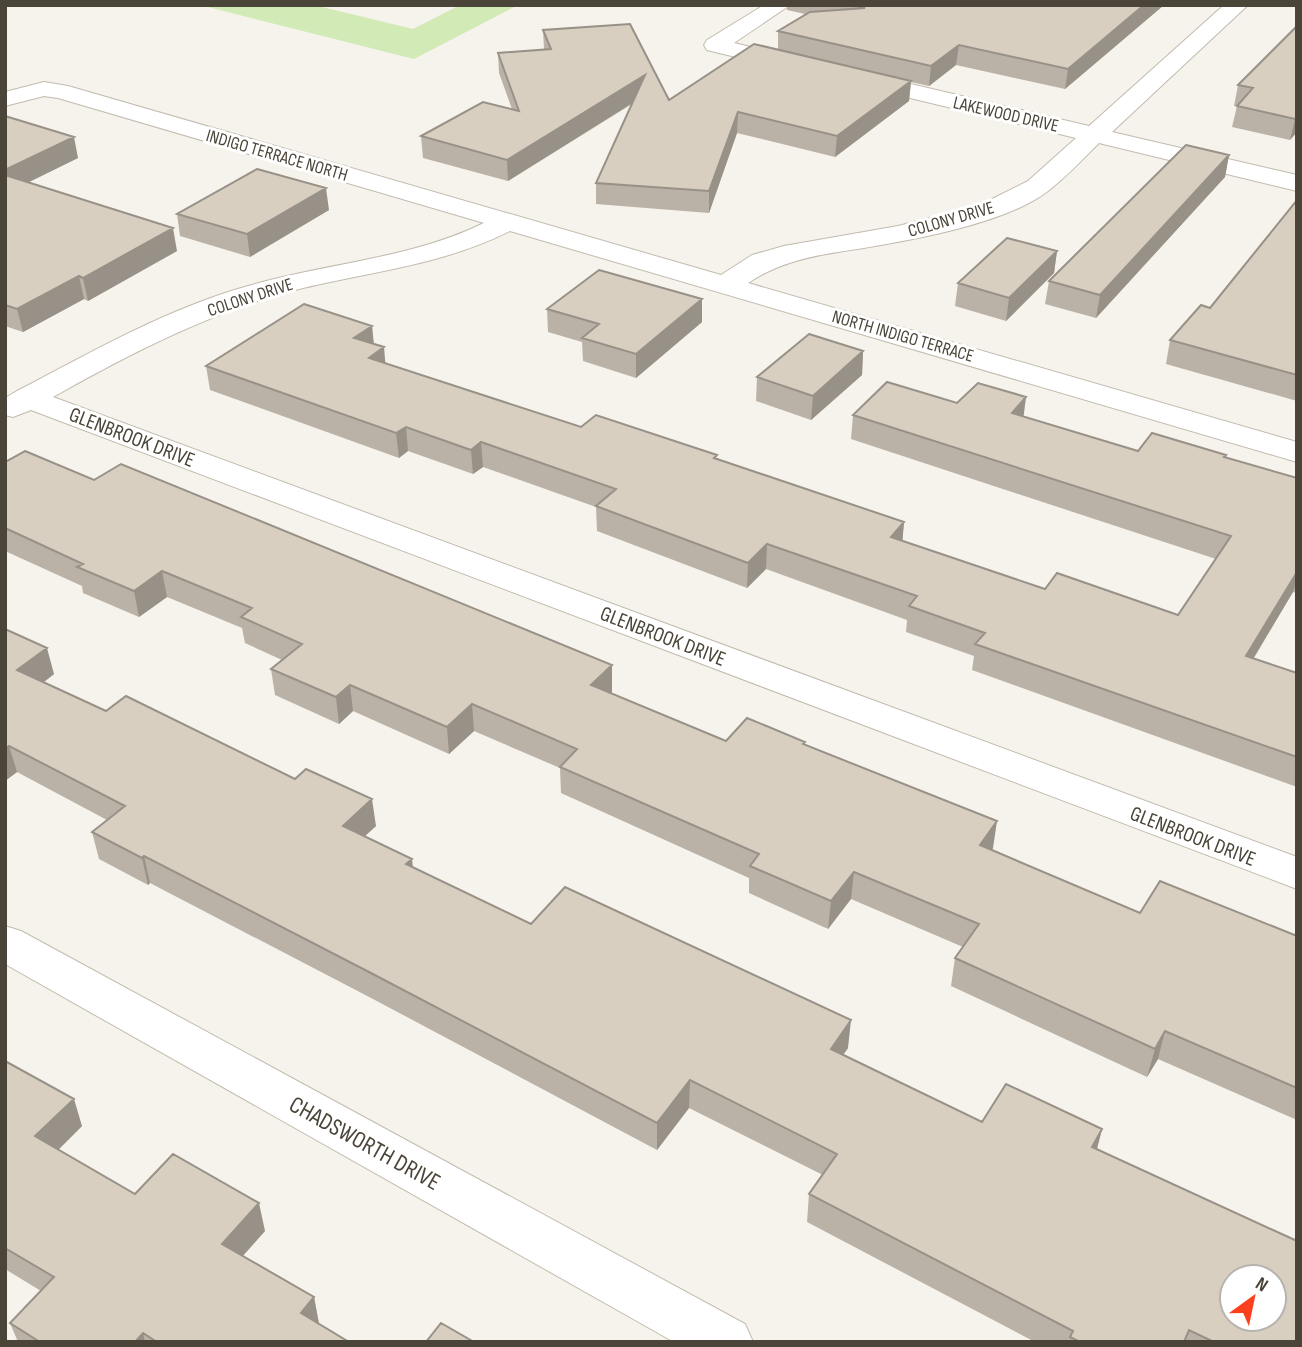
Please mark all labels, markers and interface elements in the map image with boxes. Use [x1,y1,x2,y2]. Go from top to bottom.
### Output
street label: LAKEWOOD DRIVE [951,92,1061,137]
street label: INDIGO TERRACE NORTH [204,125,350,186]
street label: COLONY DRIVE [906,197,997,242]
street label: COLONY DRIVE [205,274,296,321]
street label: NORTH INDIGO TERRACE [830,306,976,367]
street label: GLENBROOK DRIVE [65,402,198,473]
street label: GLENBROOK DRIVE [596,601,729,672]
street label: GLENBROOK DRIVE [1126,801,1259,872]
street label: CHADSWORTH DRIVE [284,1090,445,1197]
north arrow [1218,1263,1288,1333]
text: N [1251,1273,1272,1297]

